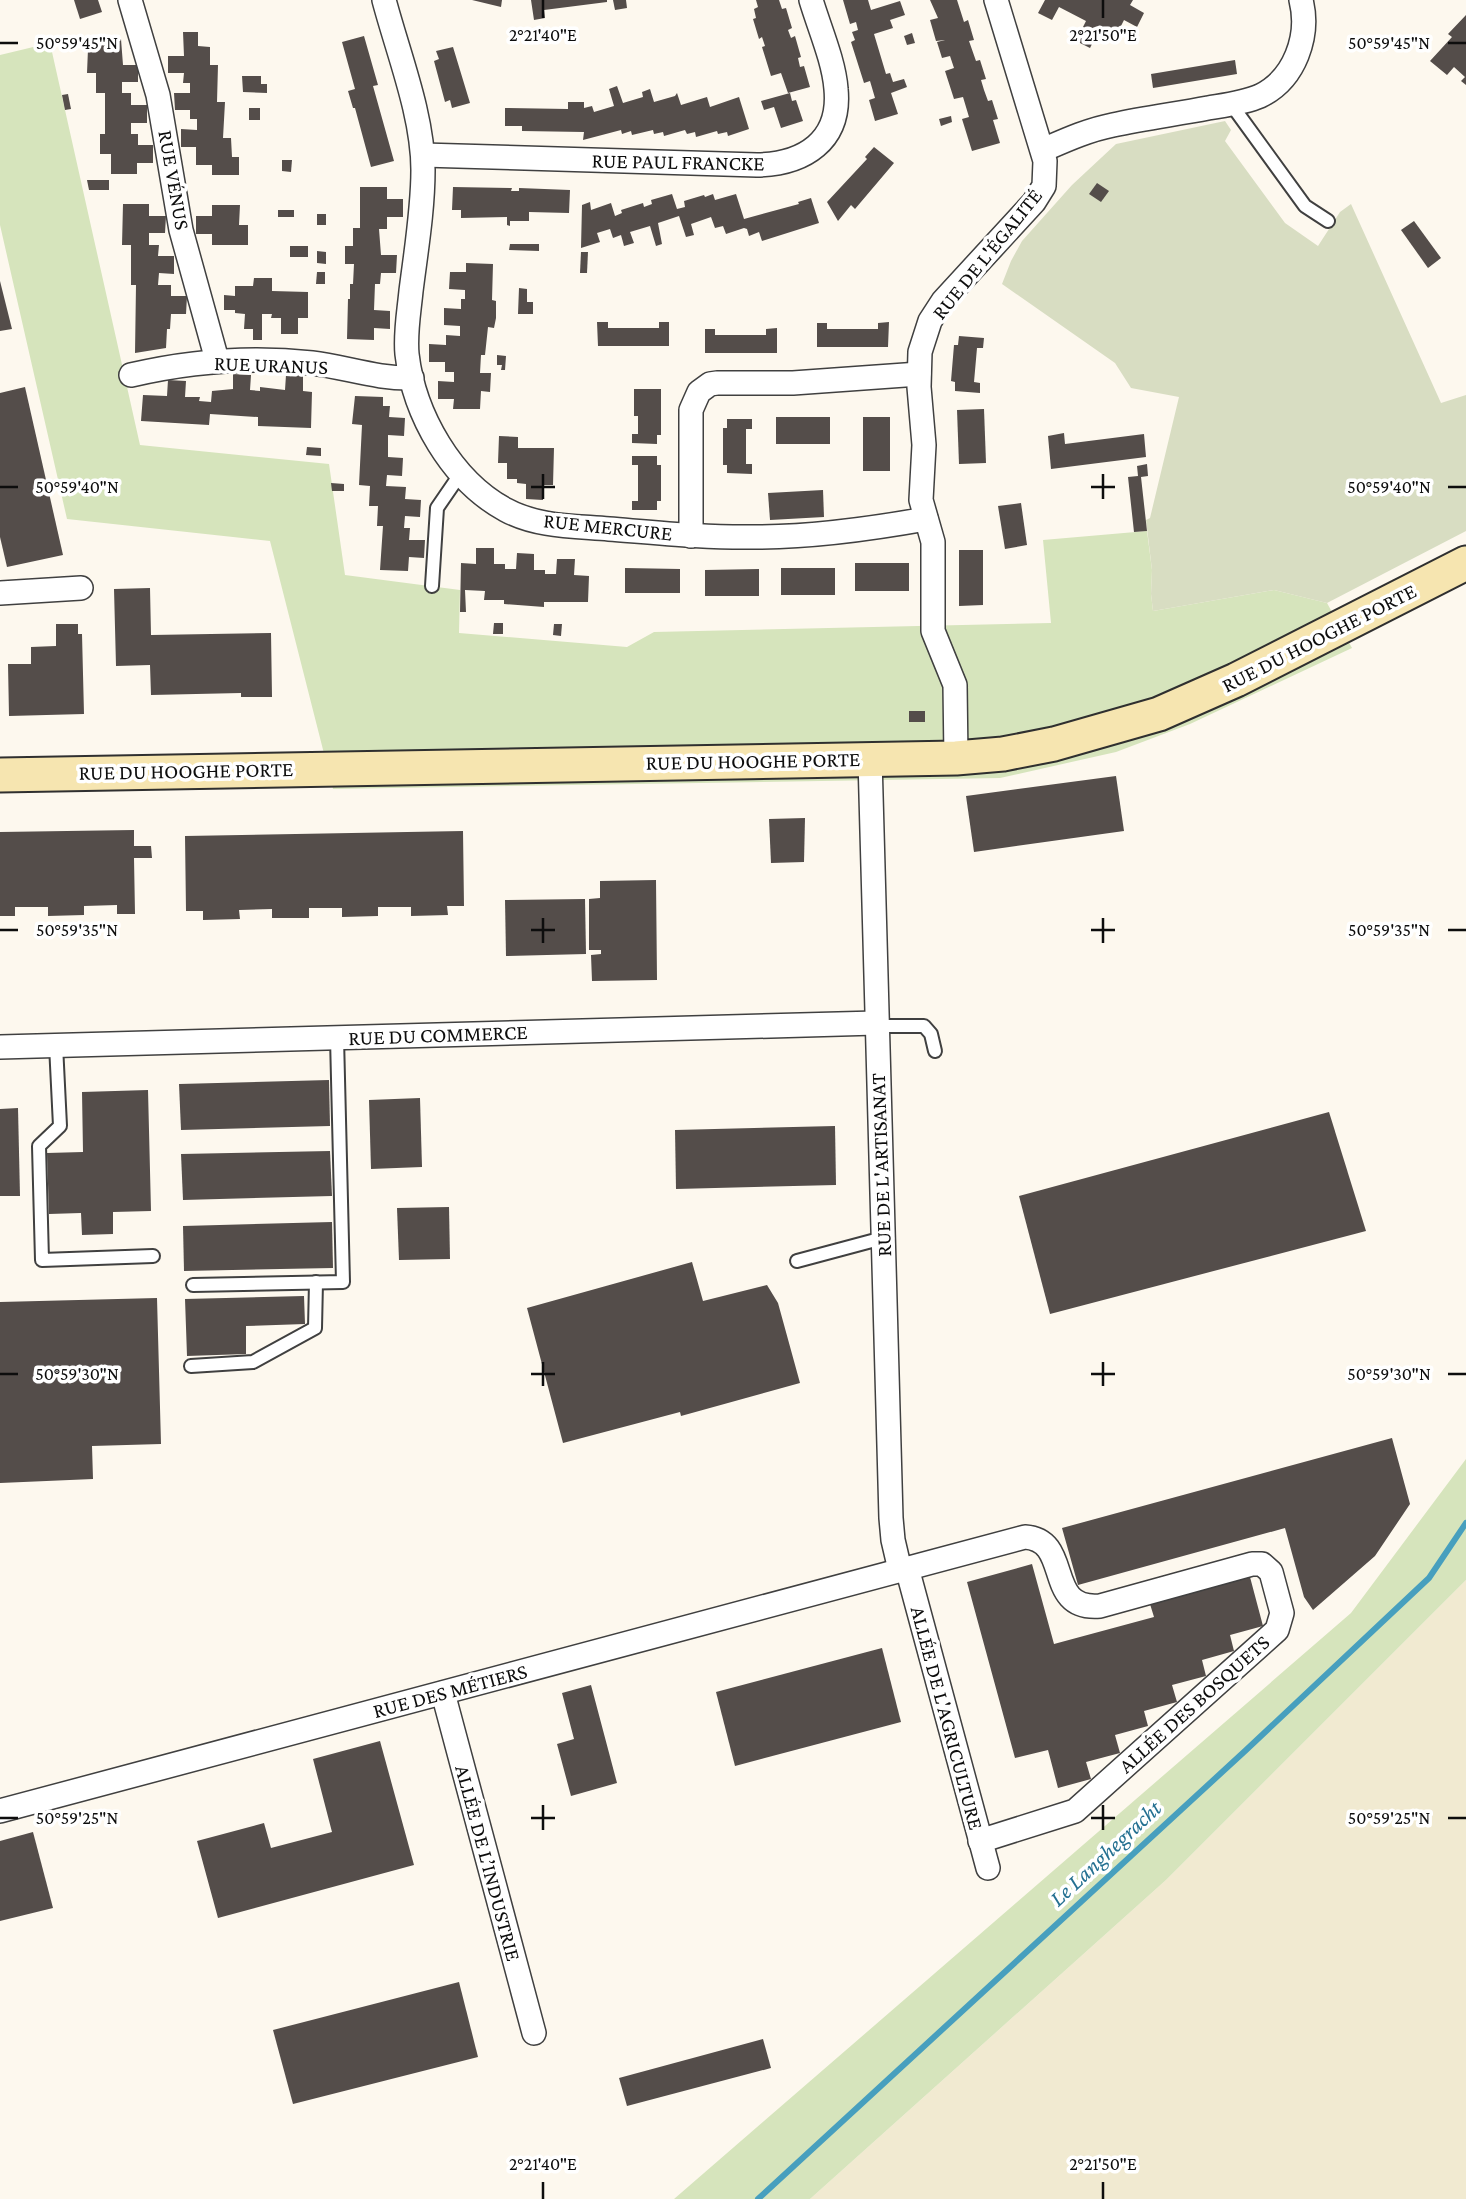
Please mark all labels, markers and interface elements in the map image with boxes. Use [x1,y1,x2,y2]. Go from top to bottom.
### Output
text: 2°21'40"E [509,25,577,45]
text: 2°21'50"E [1069,25,1137,45]
text: 50°59'45"N [36,33,118,53]
text: 50°59'45"N [1348,33,1430,53]
street label: RUE VÉNUS [153,128,195,232]
street label: RUE PAUL FRANCKE [591,148,765,176]
street label: RUE DE L'ÉGALITÉ [927,184,1047,324]
street label: RUE URANUS [214,351,329,379]
text: 50°59'40"N [35,477,119,497]
text: 50°59'40"N [1347,477,1431,497]
street label: RUE MERCURE [542,508,674,546]
street label: RUE DU HOOGHE PORTE [1218,579,1420,697]
street label: RUE DU HOOGHE PORTE [645,747,861,775]
street label: RUE DU HOOGHE PORTE [78,757,294,785]
text: 50°59'35"N [36,920,118,940]
text: 50°59'35"N [1348,920,1430,940]
street label: RUE DU COMMERCE [348,1020,528,1050]
street label: RUE DE L'ARTISANAT [866,1072,896,1257]
text: 50°59'30"N [35,1364,119,1384]
text: 50°59'30"N [1347,1364,1431,1384]
street label: ALLÉE DE L'AGRICULTURE [906,1604,988,1832]
street label: ALLÉE DES BOSQUETS [1114,1630,1274,1778]
street label: RUE DES MÉTIERS [370,1659,530,1723]
street label: ALLÉE DE L’INDUSTRIE [450,1762,526,1964]
water label: Le Langhegracht [1044,1794,1167,1911]
text: 50°59'25"N [36,1808,118,1828]
text: 50°59'25"N [1348,1808,1430,1828]
text: 2°21'40"E [509,2154,577,2174]
text: 2°21'50"E [1069,2154,1137,2174]

